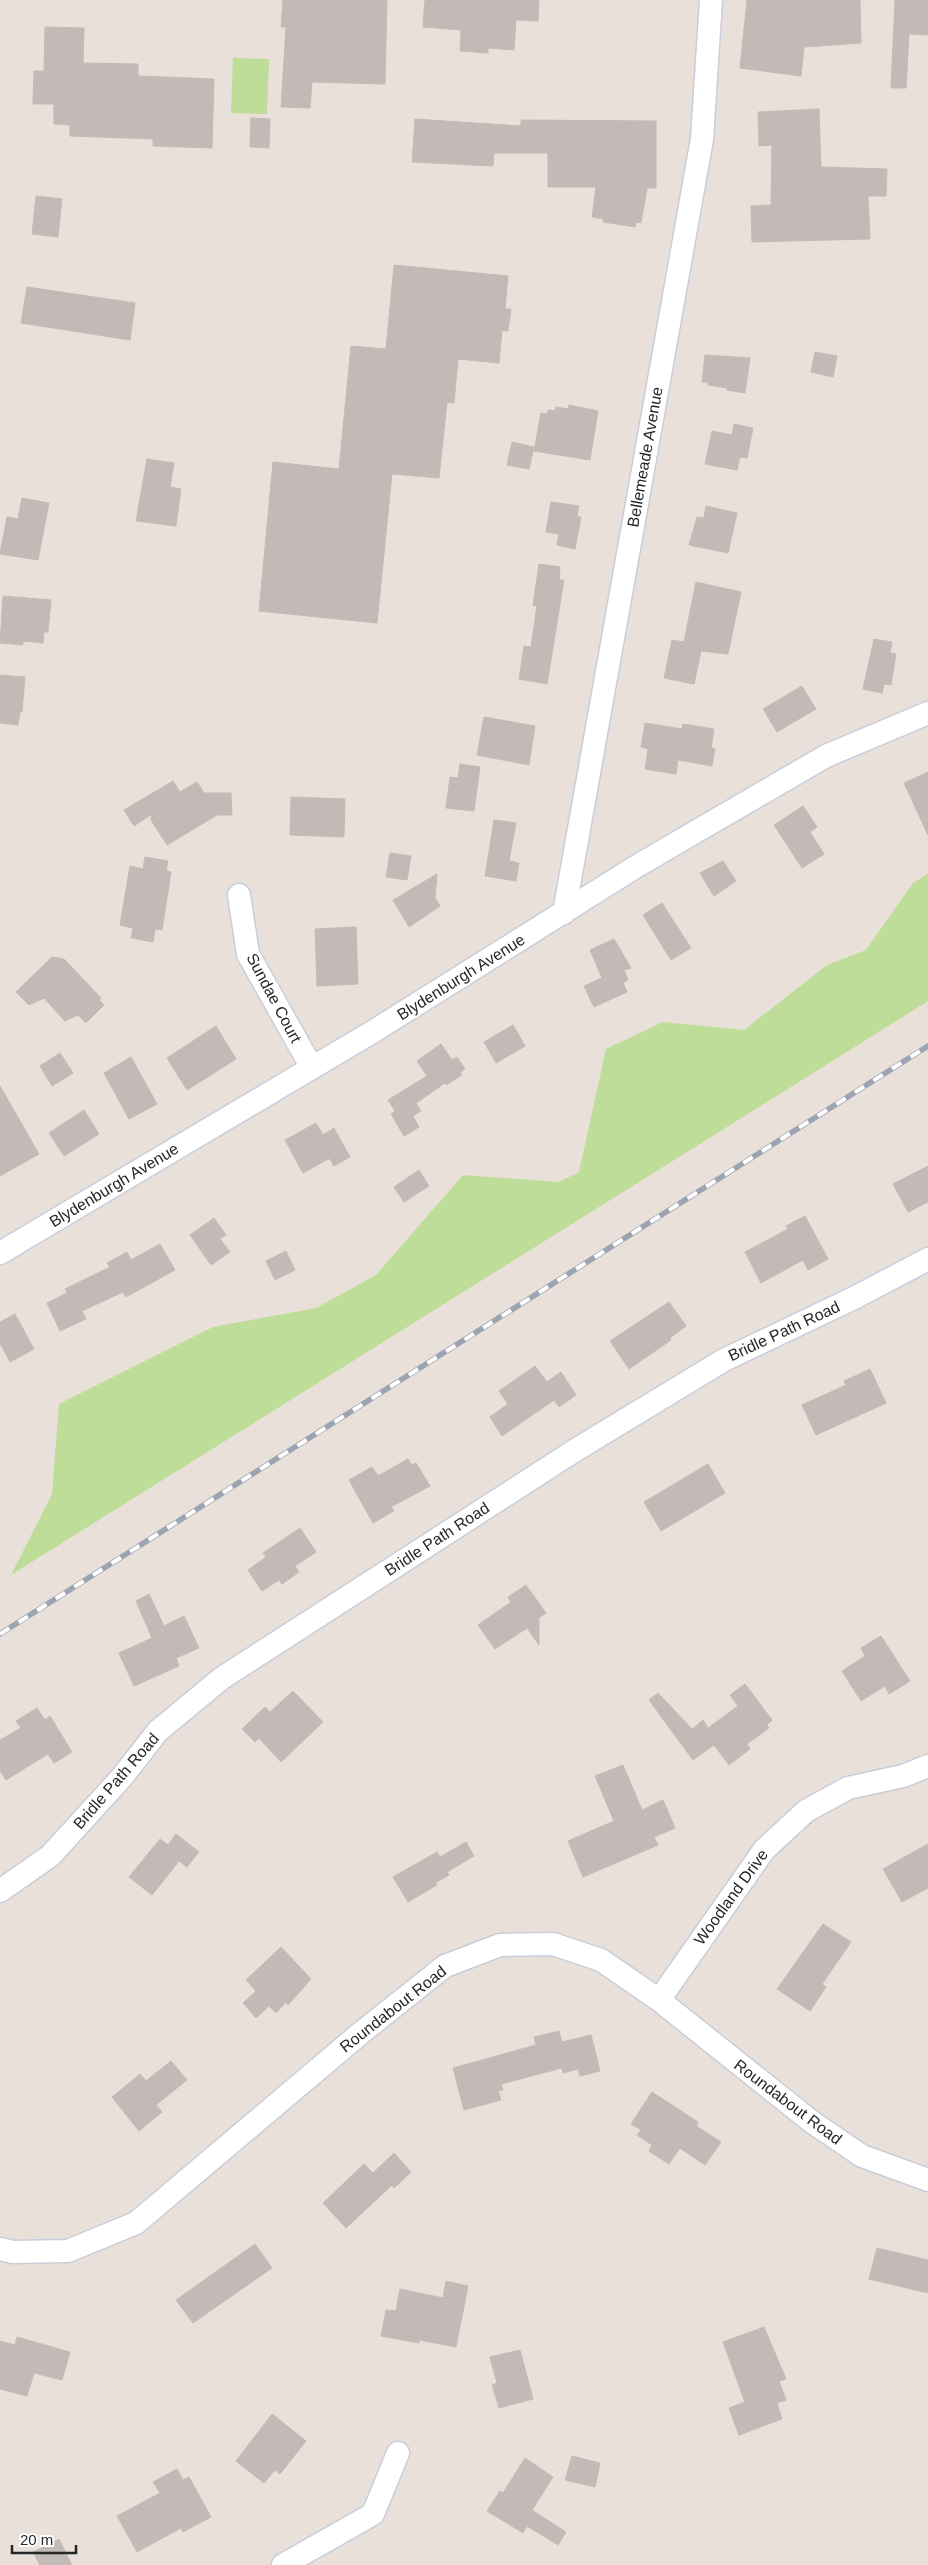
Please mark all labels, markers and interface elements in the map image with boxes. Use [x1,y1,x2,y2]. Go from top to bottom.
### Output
street label: Bellemeade Avenue [624,385,666,528]
street label: Blydenburgh Avenue [394,931,528,1023]
street label: Sundae Court [243,950,305,1046]
street label: Blydenburgh Avenue [46,1140,182,1230]
street label: Bridle Path Road [726,1298,842,1364]
street label: Bridle Path Road [382,1499,492,1579]
street label: Bridle Path Road [70,1730,162,1832]
street label: Woodland Drive [691,1846,771,1948]
street label: Roundabout Road [337,1962,449,2056]
street label: Roundabout Road [731,2056,845,2148]
scale bar [12,2522,76,2554]
text: 20 m [20,2531,53,2548]

